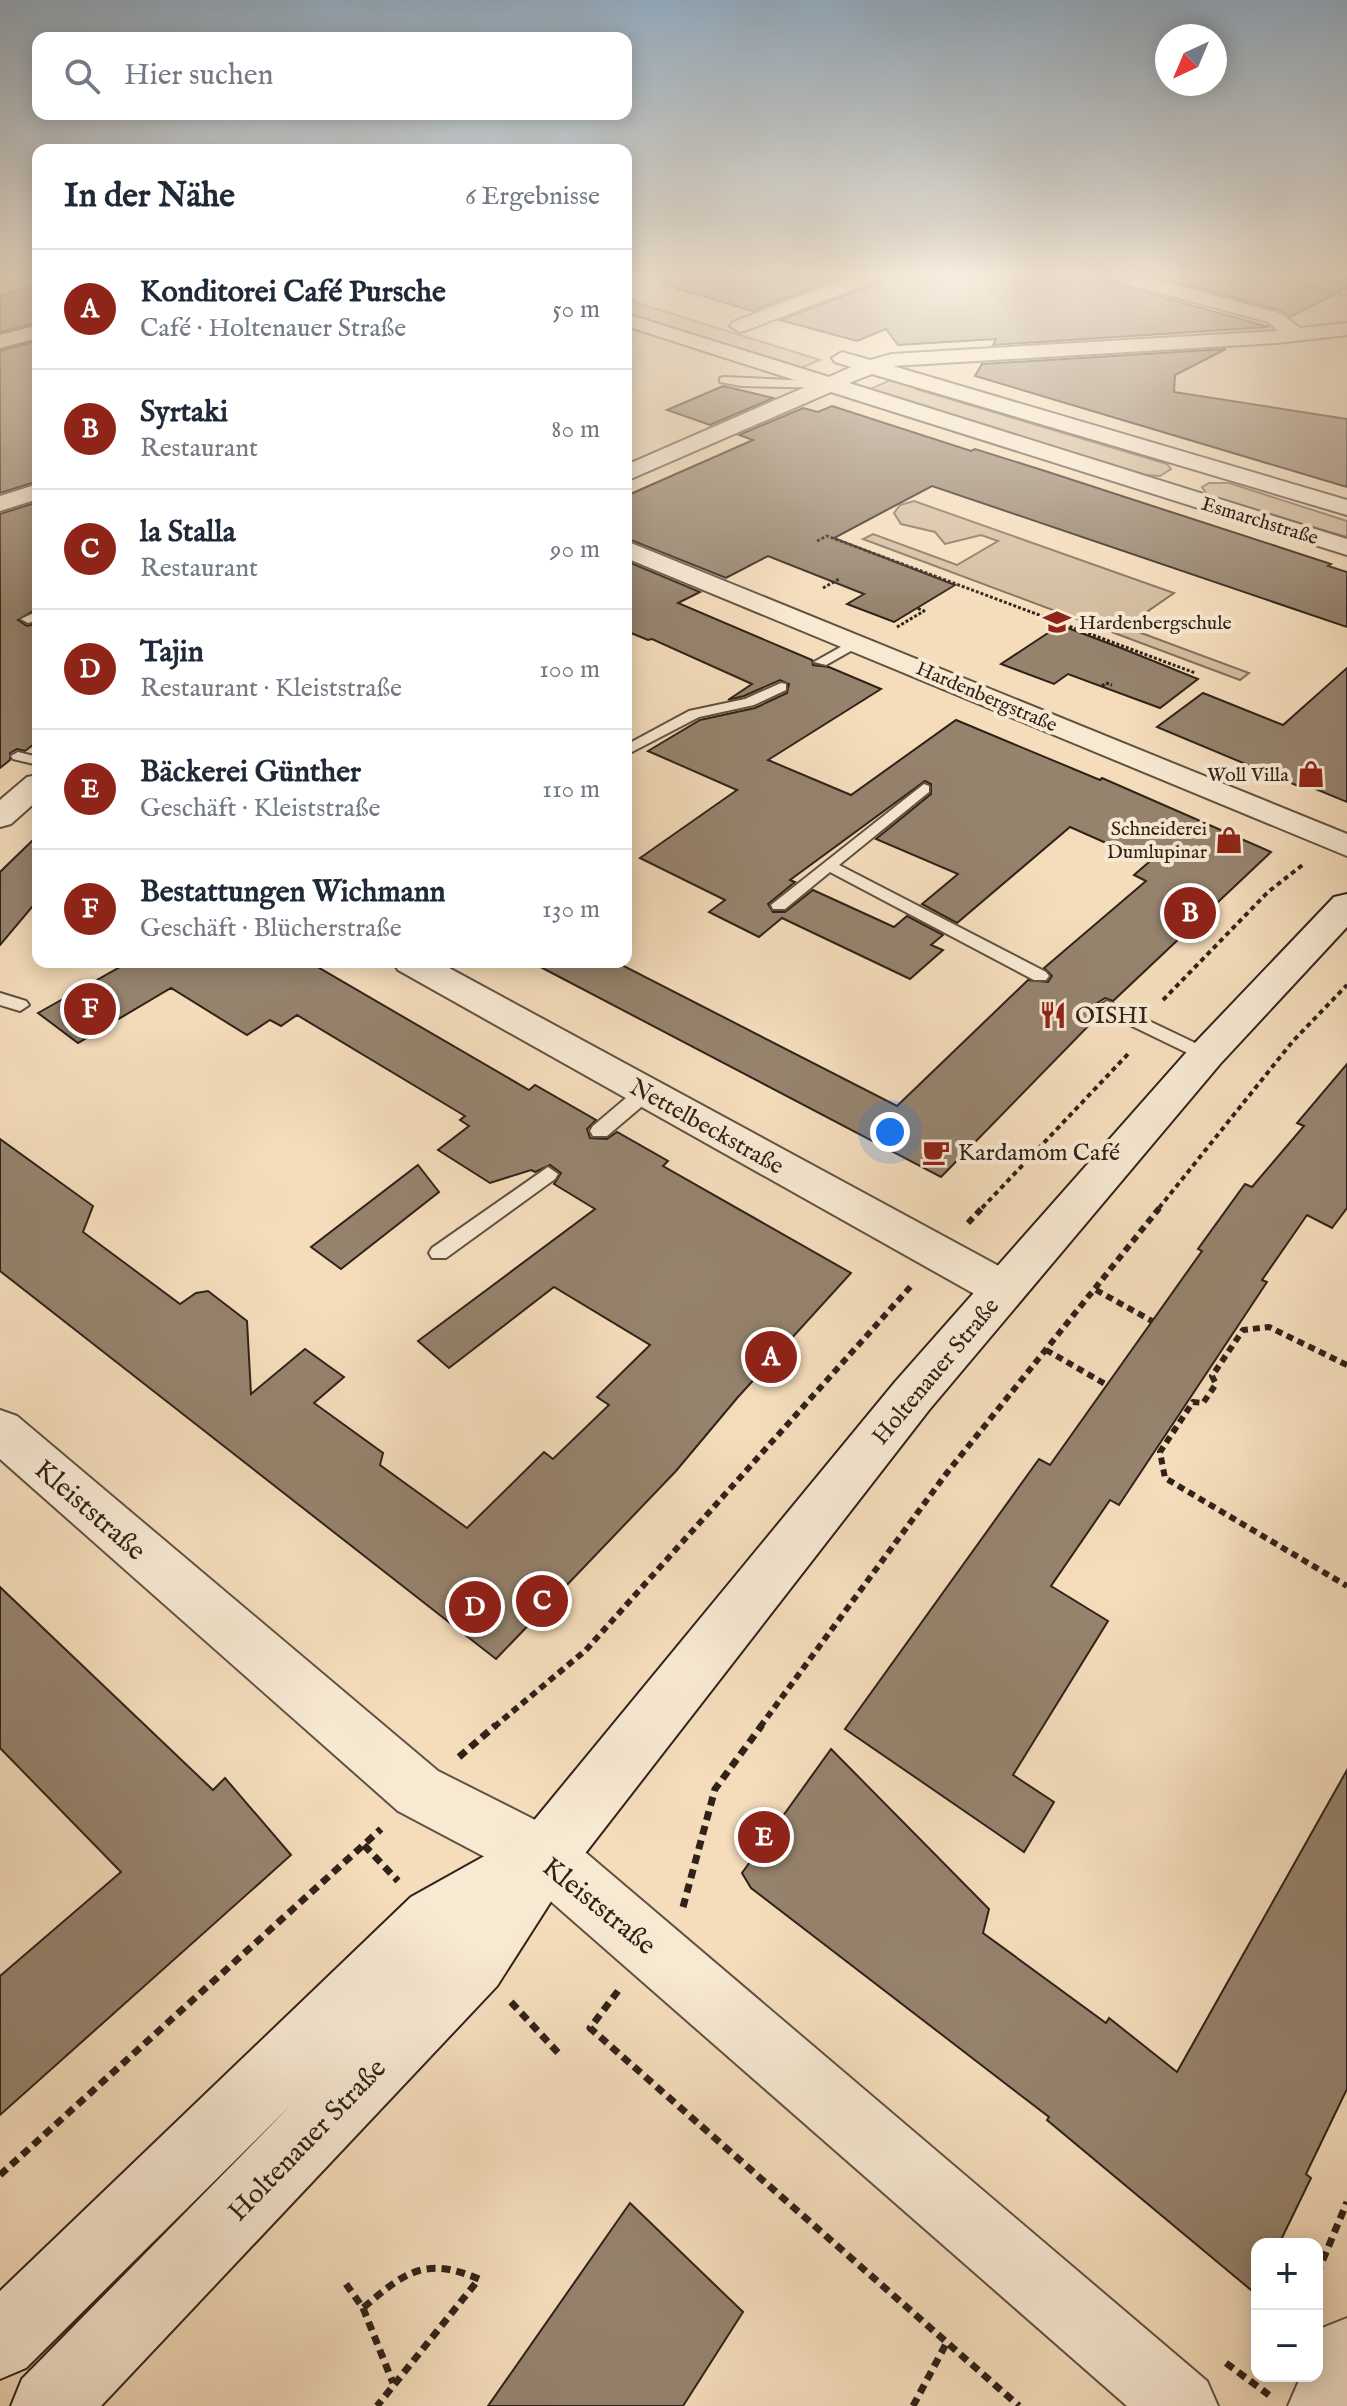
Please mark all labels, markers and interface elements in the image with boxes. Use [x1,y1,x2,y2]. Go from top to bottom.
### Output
north arrow [1155,24,1227,96]
search box [32,32,632,120]
icon: search [60,54,104,98]
text: Hier suchen [124,57,274,95]
text: In der Nähe [64,175,235,218]
text: 6 Ergebnisse [465,180,600,213]
text: Konditorei Café Pursche [140,274,446,312]
text: A [81,293,99,326]
text: 50 m [552,293,600,326]
text: Café · Holtenauer Straße [140,312,406,345]
text: Syrtaki [140,394,228,432]
text: B [81,413,99,446]
text: 80 m [551,413,600,446]
text: Restaurant [140,432,258,465]
street label: Esmarchstraße [1198,492,1321,551]
text: la Stalla [140,514,236,552]
text: C [81,533,99,566]
text: 90 m [550,533,600,566]
text: Restaurant [140,552,258,585]
school or university icon: Hardenbergschule [1042,607,1072,637]
place label: Hardenbergschule [1079,611,1232,636]
text: Tajin [140,634,204,672]
text: D [80,653,100,686]
text: 100 m [539,653,600,686]
street label: Hardenbergstraße [912,656,1061,738]
text: Restaurant · Kleiststraße [140,672,402,705]
text: Bäckerei Günther [140,754,361,792]
shop icon: Woll Villa [1296,759,1326,789]
place label: Woll Villa [1207,763,1289,788]
text: E [81,773,99,806]
text: 110 m [542,773,600,806]
text: Geschäft · Kleiststraße [140,792,380,825]
place label: Schneiderei Dumlupinar [1107,817,1208,865]
shop icon: Schneiderei Dumlupinar [1214,825,1244,855]
text: Bestattungen Wichmann [140,874,446,912]
pin: B [1164,883,1216,943]
text: F [82,893,98,926]
text: 130 m [542,893,600,926]
text: Geschäft · Blücherstraße [140,912,402,945]
pin: F [64,979,116,1039]
restaurant icon: OISHI [1038,1000,1068,1030]
place label: OISHI [1075,1001,1148,1032]
street label: Nettelbeckstraße [624,1072,789,1182]
your location [870,1112,910,1152]
cafe icon: Kardamom Café [921,1137,951,1167]
place label: Kardamom Café [958,1138,1120,1169]
street label: Holtenauer Straße [866,1292,1007,1452]
pin: A [745,1327,797,1387]
street label: Kleiststraße [26,1453,153,1569]
pin: C [516,1571,568,1631]
pin: D [449,1577,501,1637]
pin: E [738,1807,790,1867]
street label: Kleiststraße [534,1850,663,1964]
street label: Holtenauer Straße [221,2052,395,2230]
map controls [1251,2238,1323,2382]
button: + [1251,2238,1323,2310]
button: − [1251,2310,1323,2382]

